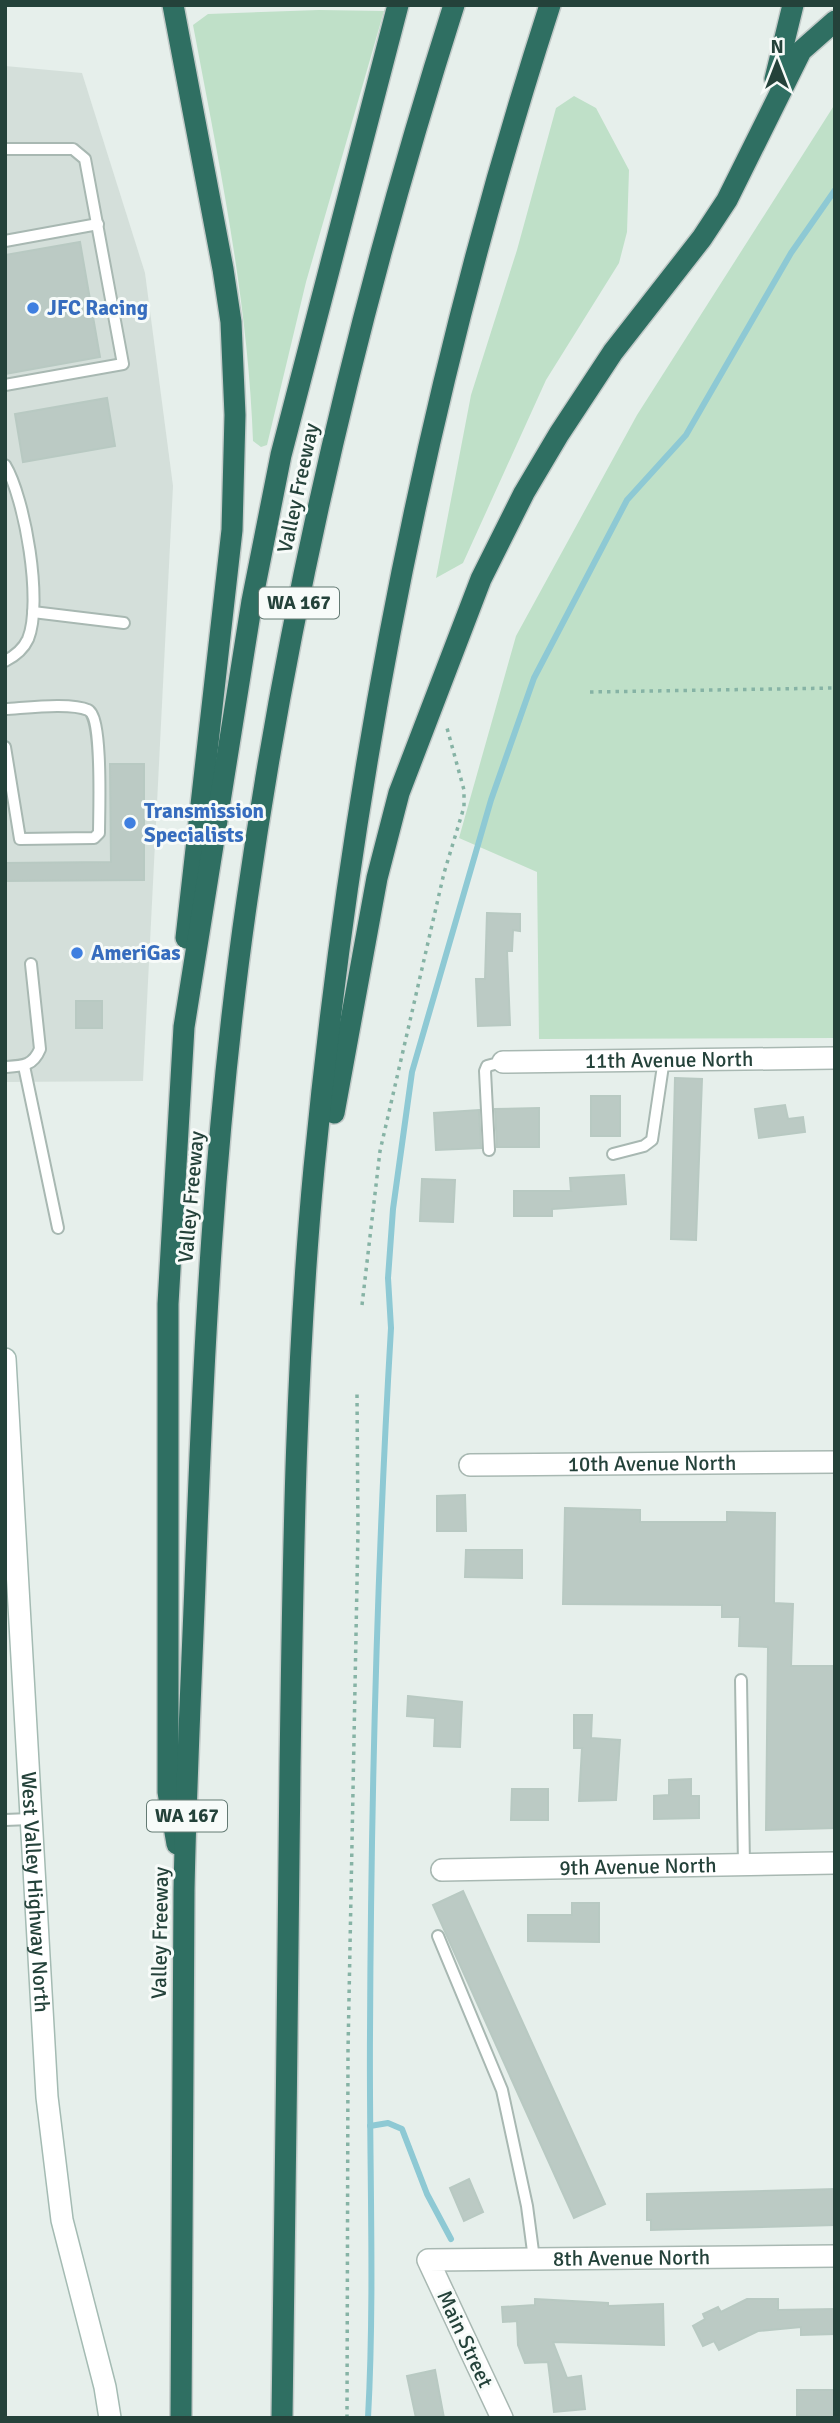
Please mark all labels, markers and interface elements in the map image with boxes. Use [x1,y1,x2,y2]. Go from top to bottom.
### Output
north arrow [742,28,812,98]
text: N [770,35,784,59]
place label: JFC Racing [47,295,148,321]
marker: JFC Racing [25,300,41,316]
street label: Valley Freeway [272,420,324,555]
road number: WA 167 [259,588,339,618]
place label: Transmission Specialists [144,798,264,848]
marker: Transmission Specialists [122,815,138,831]
place label: AmeriGas [91,940,181,966]
marker: AmeriGas [69,945,85,961]
street label: 11th Avenue North [585,1046,753,1074]
street label: Valley Freeway [172,1130,210,1264]
street label: 10th Avenue North [568,1450,736,1477]
street label: West Valley Highway North [16,1771,55,2013]
road number: WA 167 [147,1800,227,1832]
street label: 9th Avenue North [559,1852,717,1881]
street label: Valley Freeway [146,1867,174,1999]
street label: 8th Avenue North [553,2244,710,2272]
street label: Main Street [431,2286,499,2392]

